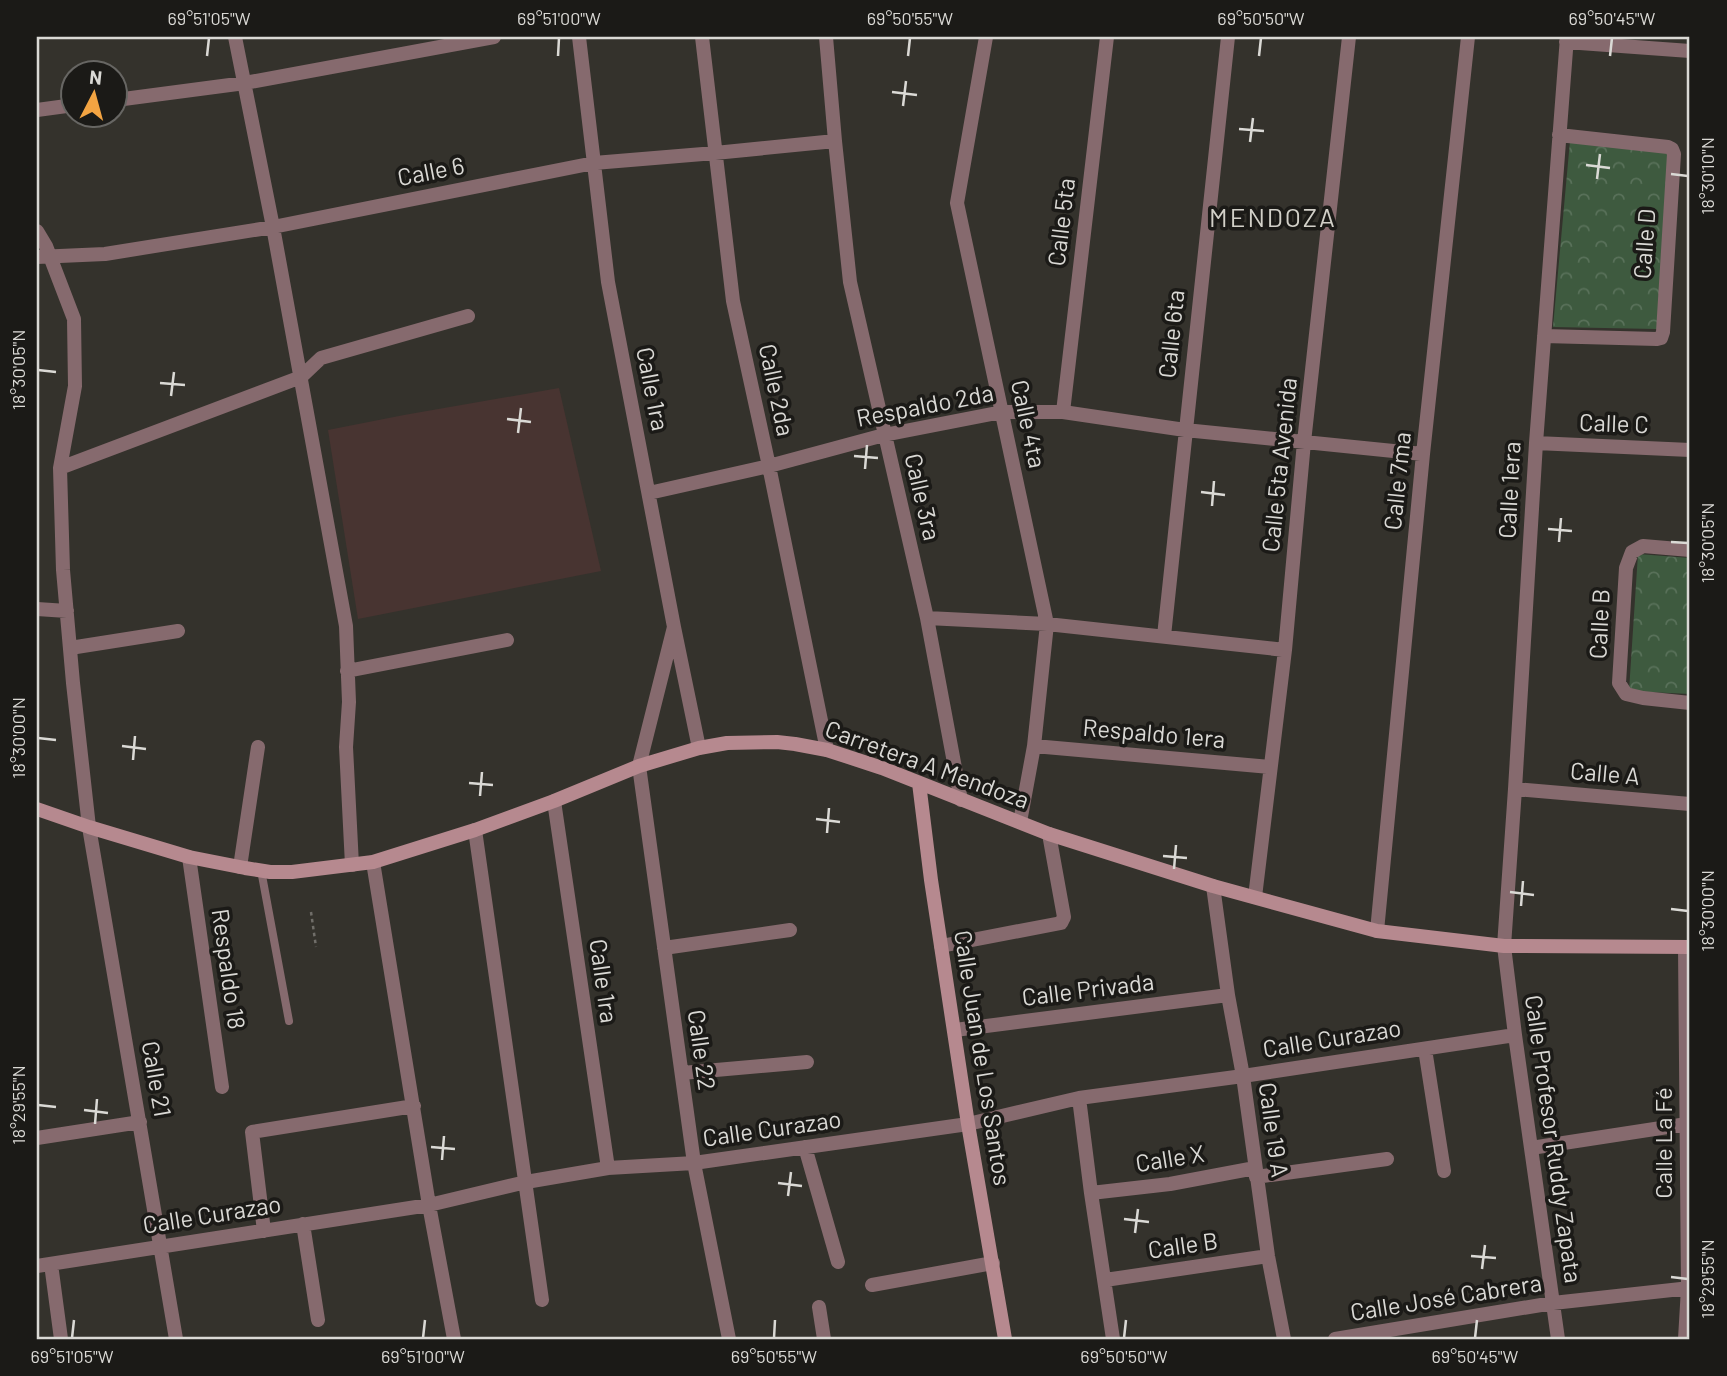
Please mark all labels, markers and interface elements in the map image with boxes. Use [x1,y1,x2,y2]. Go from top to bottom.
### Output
text: 69°51'05"W [168,7,251,29]
text: 69°51'00"W [517,7,601,29]
text: 69°50'55"W [867,7,953,29]
text: 69°50'50"W [1217,7,1305,29]
text: 69°50'45"W [1569,7,1656,29]
north arrow [60,60,130,130]
text: N [88,64,103,89]
text: 18°30'10"N [1696,137,1718,215]
street label: Calle 6 [395,150,467,191]
street label: Calle 5ta [1041,176,1080,268]
district label: MENDOZA [1209,201,1337,232]
street label: Calle D [1627,208,1660,280]
street label: Calle 6ta [1151,288,1190,379]
text: 18°30'05"N [7,330,29,410]
street label: Calle 2da [754,341,801,438]
street label: Calle 1ra [631,344,676,433]
street label: Calle 5ta Avenida [1255,376,1302,554]
street label: Respaldo 2da [854,377,996,432]
street label: Calle 4ta [1006,377,1053,470]
street label: Calle C [1579,407,1649,438]
street label: Calle 7ma [1377,430,1416,531]
street label: Calle 1era [1491,441,1526,539]
street label: Calle 3ra [899,450,948,543]
text: 18°30'05"N [1696,503,1718,583]
street label: Calle B [1582,588,1615,660]
text: 18°30'00"N [7,697,29,779]
street label: Respaldo 1era [1082,712,1227,753]
street label: Carretera A Mendoza [822,713,1033,814]
street label: Calle A [1569,755,1641,790]
text: 18°30'00"N [1696,870,1718,952]
street label: Respaldo 18 [207,907,252,1031]
street label: Calle Juan de Los Santos [949,928,1018,1187]
street label: Calle 1ra [584,937,625,1025]
street label: Calle Privada [1020,966,1156,1011]
street label: Calle Profesor Ruddy Zapata [1520,993,1589,1285]
street label: Calle 22 [682,1008,722,1092]
street label: Calle Curazao [1260,1012,1403,1063]
street label: Calle 21 [137,1039,178,1119]
text: 18°29'55"N [7,1065,29,1145]
street label: Calle 19 A [1253,1080,1295,1179]
street label: Calle La Fé [1648,1087,1677,1199]
street label: Calle Curazao [701,1103,843,1152]
street label: Calle X [1133,1138,1206,1177]
street label: Calle Curazao [140,1188,283,1239]
street label: Calle B [1146,1225,1220,1264]
text: 18°29'55"N [1696,1239,1718,1319]
street label: Calle José Cabrera [1348,1267,1544,1326]
text: 69°51'05"W [31,1345,114,1367]
text: 69°51'00"W [381,1345,465,1367]
text: 69°50'55"W [731,1345,817,1367]
text: 69°50'50"W [1080,1345,1168,1367]
text: 69°50'45"W [1432,1345,1519,1367]

